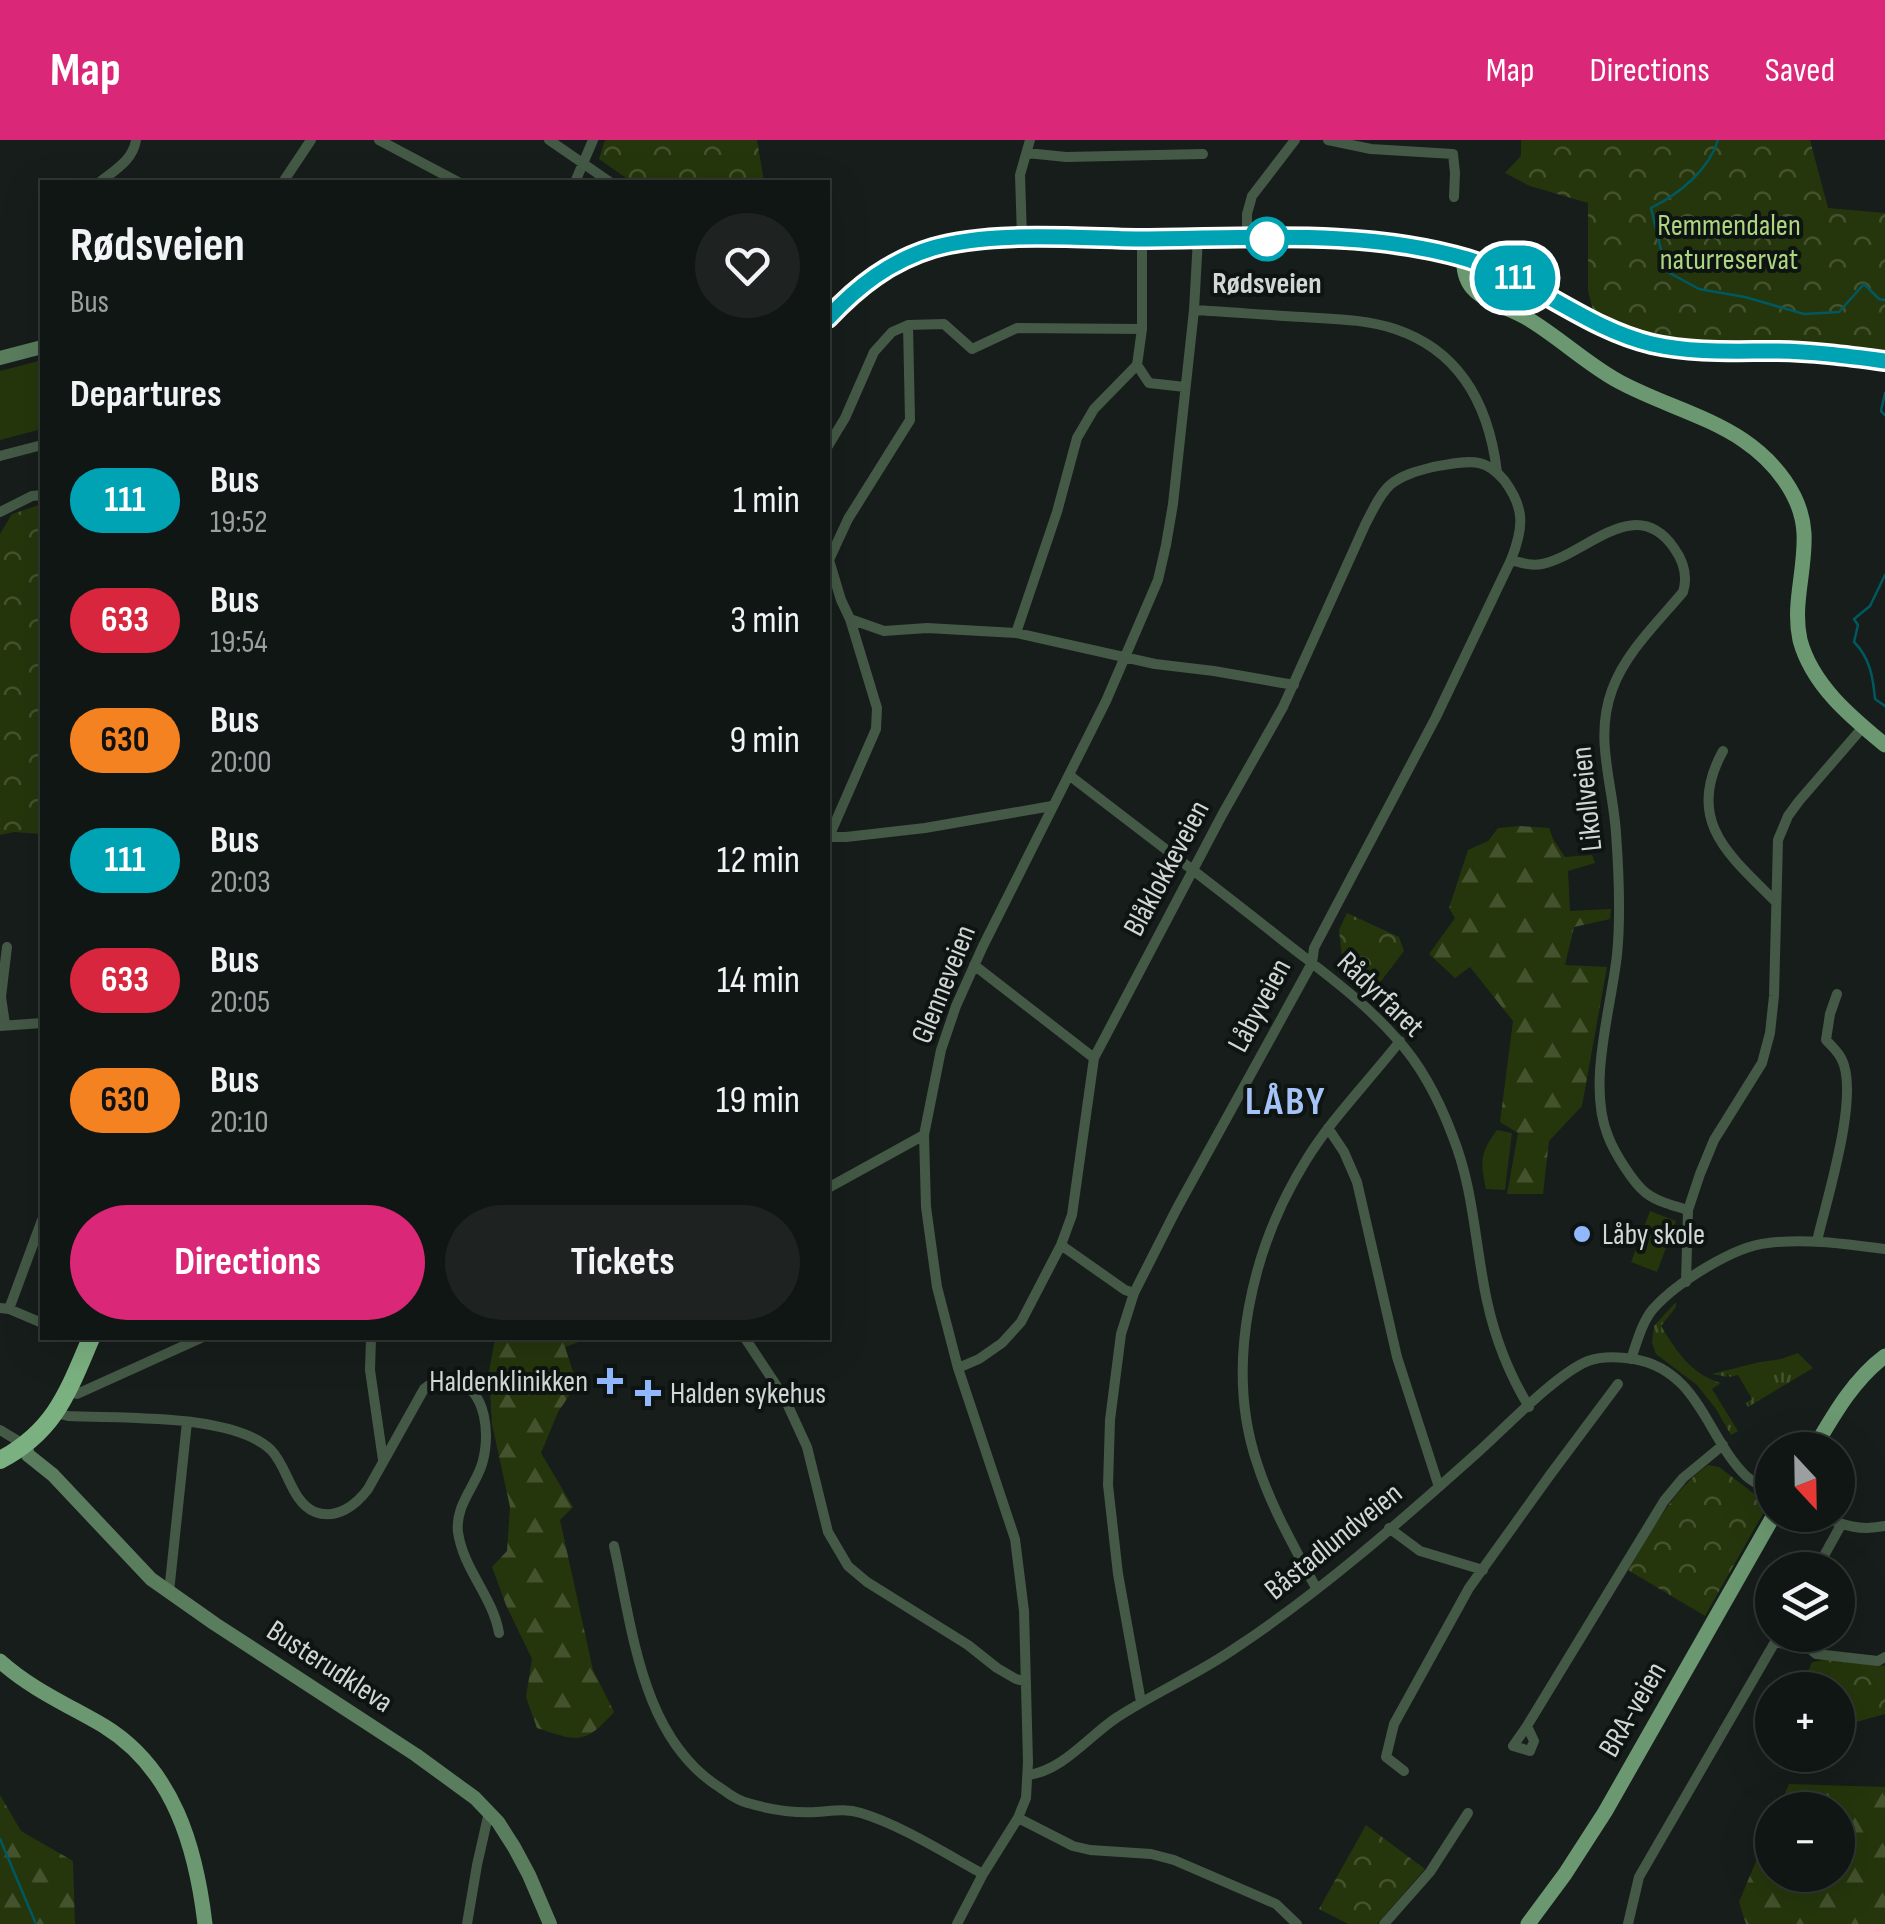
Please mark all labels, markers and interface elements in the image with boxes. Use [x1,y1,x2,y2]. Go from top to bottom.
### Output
text: Map [50,42,121,99]
text: Map [1486,49,1535,92]
text: Directions [1590,49,1710,92]
text: Saved [1765,49,1835,92]
park label: Remmendalen naturreservat [1657,208,1801,278]
button: heart [695,213,800,318]
text: Rødsveien [70,217,245,274]
marker: Rødsveien [1246,218,1288,260]
line badge: 111 [1458,246,1572,310]
text: 111 [1494,257,1536,300]
place label: Rødsveien [1212,266,1322,302]
text: Bus [70,283,109,322]
text: Departures [70,372,222,417]
text: Bus [210,458,259,503]
text: 1 min [733,478,800,523]
text: 111 [104,479,146,522]
text: 19:52 [210,503,267,542]
text: Bus [210,578,259,623]
text: 3 min [730,598,800,643]
text: 633 [101,599,149,642]
text: 19:54 [210,623,268,662]
text: Bus [210,698,259,743]
text: 9 min [729,718,800,763]
text: 630 [101,719,149,762]
text: 20:00 [210,743,272,782]
street label: Likollveien [1564,745,1610,853]
street label: Blåklokkeveien [1116,795,1218,942]
text: Bus [210,818,259,863]
text: 12 min [717,838,800,883]
text: 111 [104,839,146,882]
text: 20:03 [210,863,271,902]
street label: Glenneveien [904,920,984,1049]
text: Bus [210,938,259,983]
street label: Rådyrfaret [1329,945,1431,1045]
street label: Låbyveien [1220,953,1299,1058]
text: 14 min [717,958,800,1003]
text: 633 [101,959,149,1002]
text: 20:05 [210,983,270,1022]
text: Bus [210,1058,259,1103]
text: 19 min [716,1078,800,1123]
district label: LÅBY [1245,1078,1327,1126]
text: 630 [101,1079,149,1122]
text: 20:10 [210,1103,269,1142]
button: Directions [70,1205,425,1320]
button: Tickets [445,1205,800,1320]
place label: Låby skole [1602,1217,1705,1253]
marker: Låby skole [1571,1223,1593,1245]
place label: Haldenklinikken [429,1364,588,1400]
marker: Haldenklinikken [597,1368,623,1394]
place label: Halden sykehus [670,1376,826,1412]
marker: Halden sykehus [635,1380,661,1406]
north arrow [1755,1432,1855,1532]
map controls [1755,1432,1855,1892]
street label: Båstadlundveien [1258,1475,1410,1608]
button: layers [1755,1552,1855,1652]
street label: Busterudkleva [260,1613,399,1721]
street label: BRA-veien [1591,1656,1674,1763]
button: + [1755,1672,1855,1772]
button: − [1755,1792,1855,1892]

